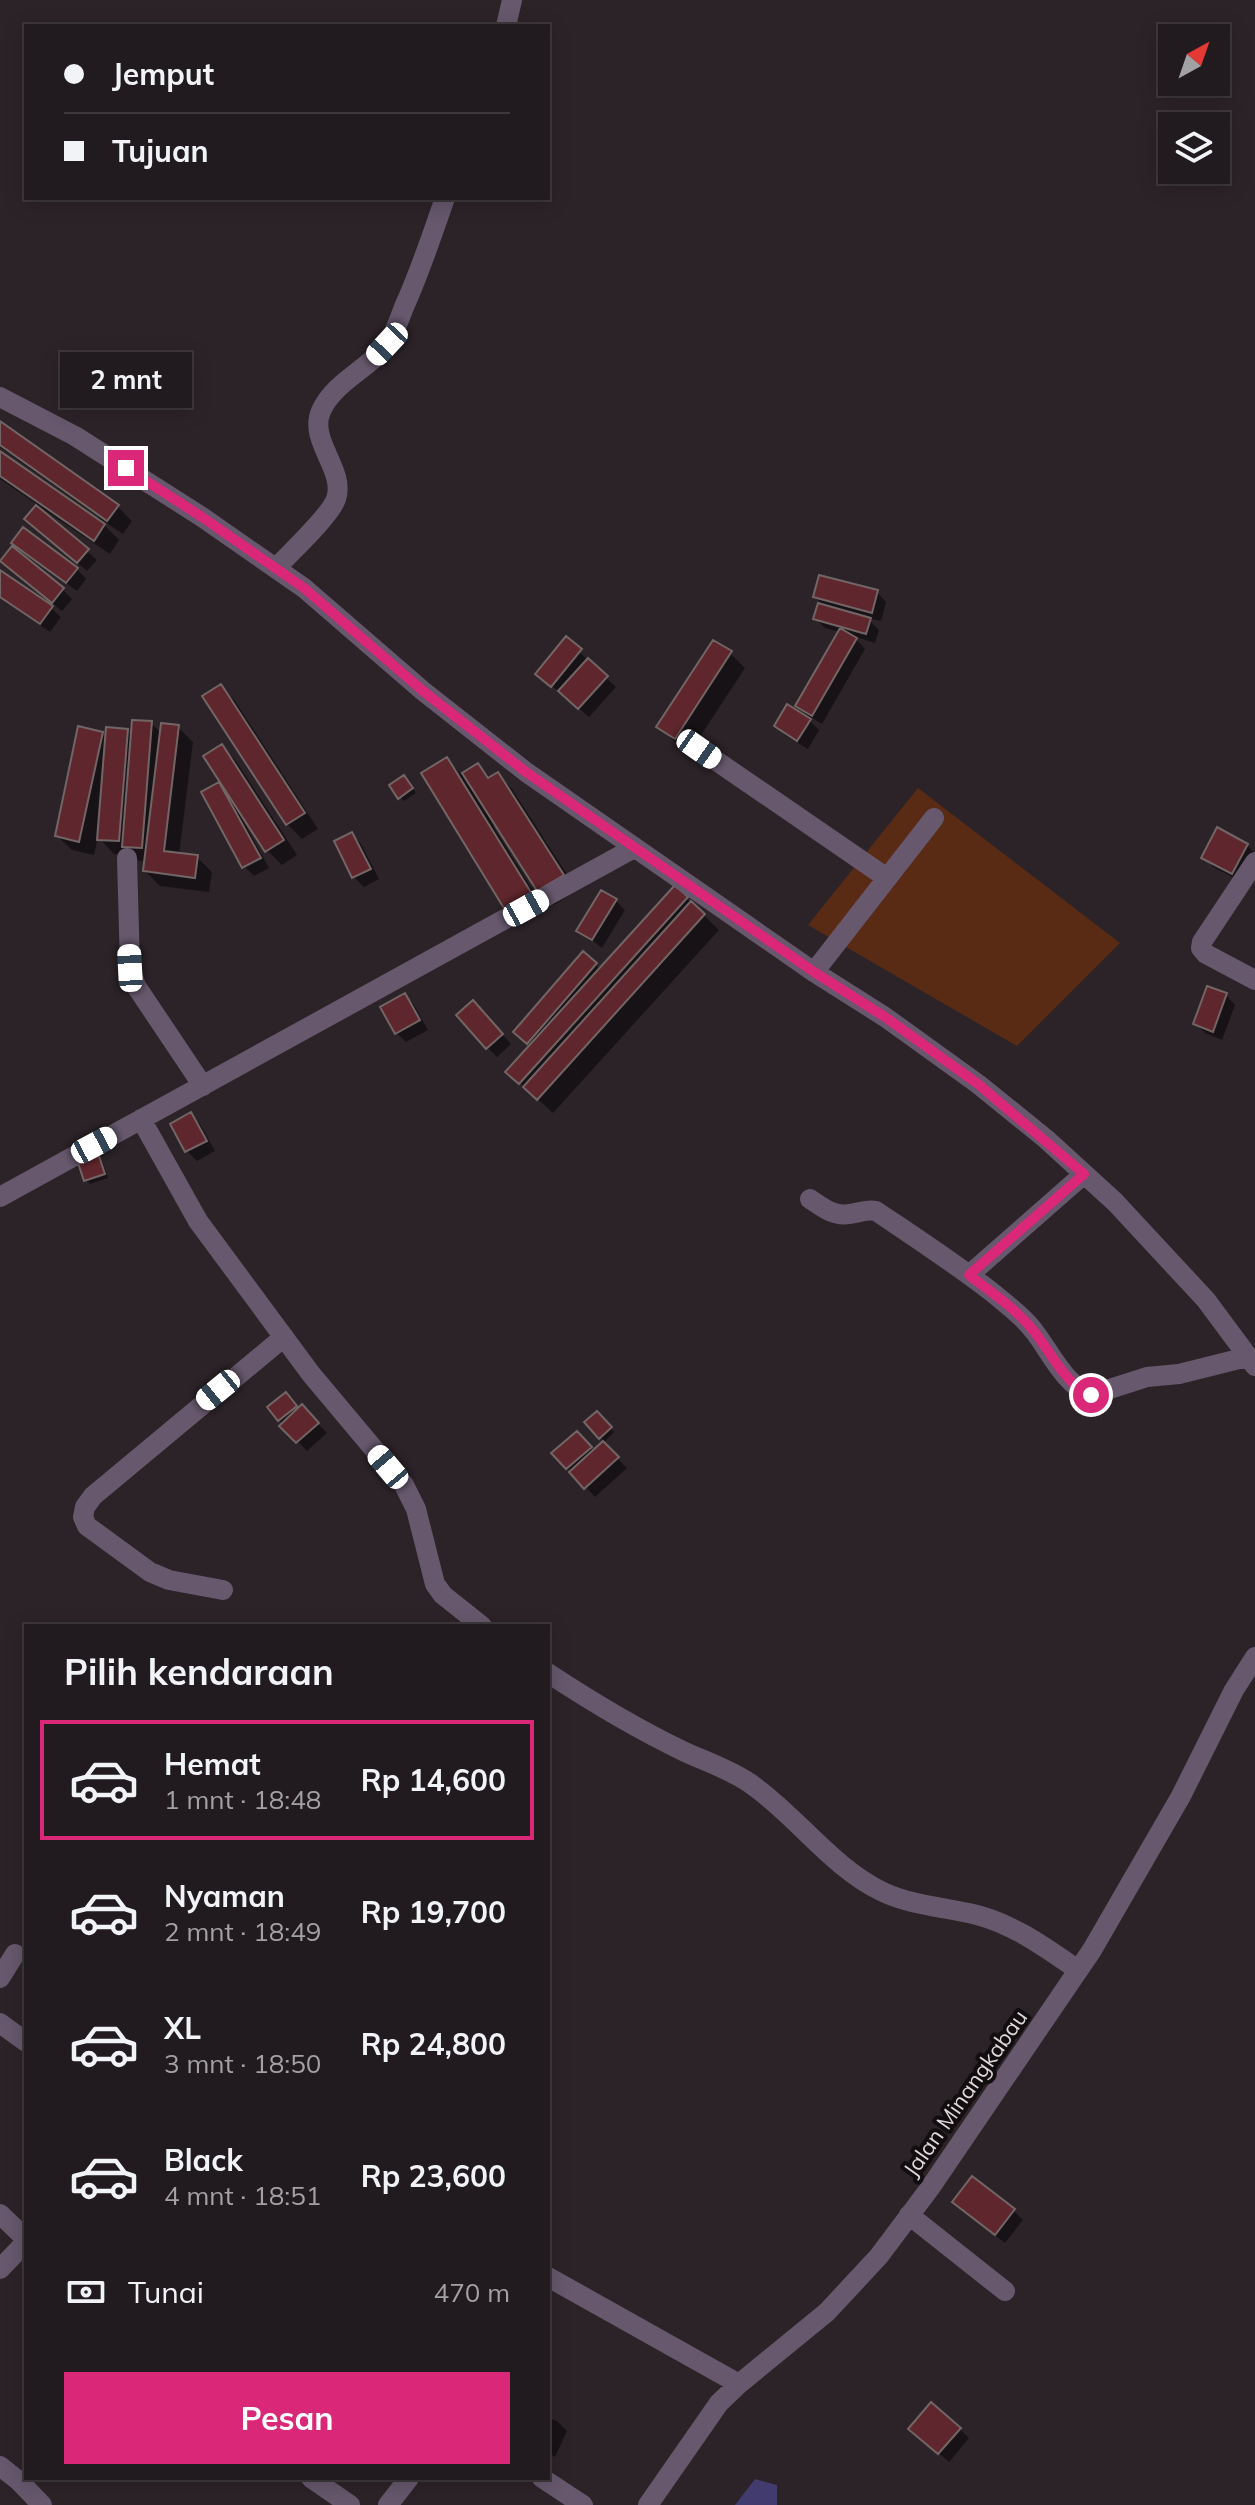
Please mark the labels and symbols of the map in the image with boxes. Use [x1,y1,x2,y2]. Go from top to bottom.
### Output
north arrow [1158,24,1230,96]
car [362,318,412,370]
callout: 2 mnt [60,352,192,408]
route end [108,450,144,486]
car [672,725,726,773]
car [499,886,553,930]
car [117,943,143,993]
car [67,1123,121,1167]
car [192,1366,244,1414]
route start [1073,1377,1109,1413]
car [363,1441,413,1493]
street label: Jalan Minangkabau [897,2004,1033,2182]

